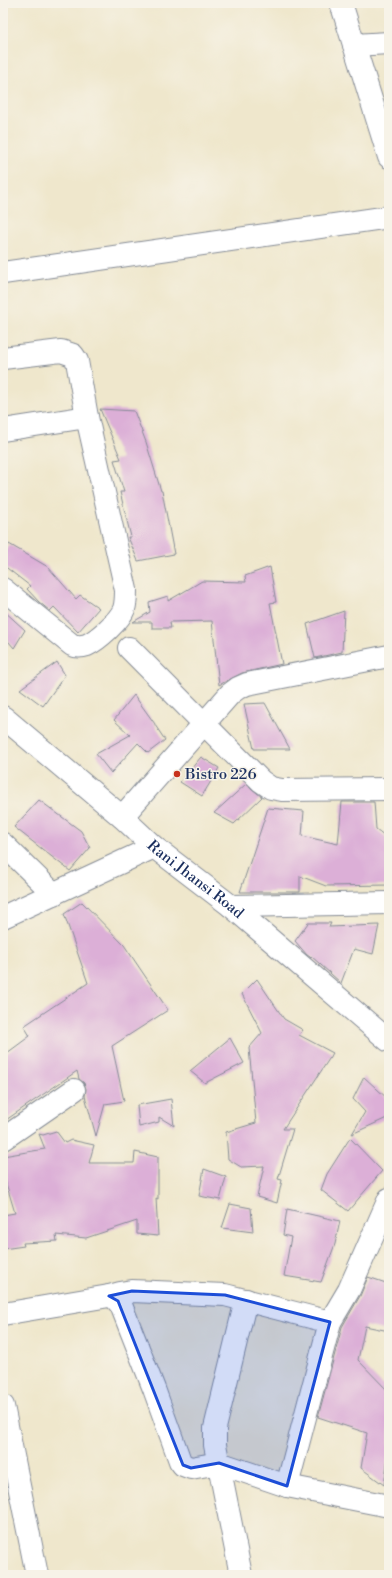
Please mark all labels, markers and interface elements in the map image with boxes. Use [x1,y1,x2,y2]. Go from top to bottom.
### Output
place label: Bistro 226 [184,765,257,784]
marker: Bistro 226 [172,769,182,779]
street label: Rani Jhansi Road [143,836,248,923]

